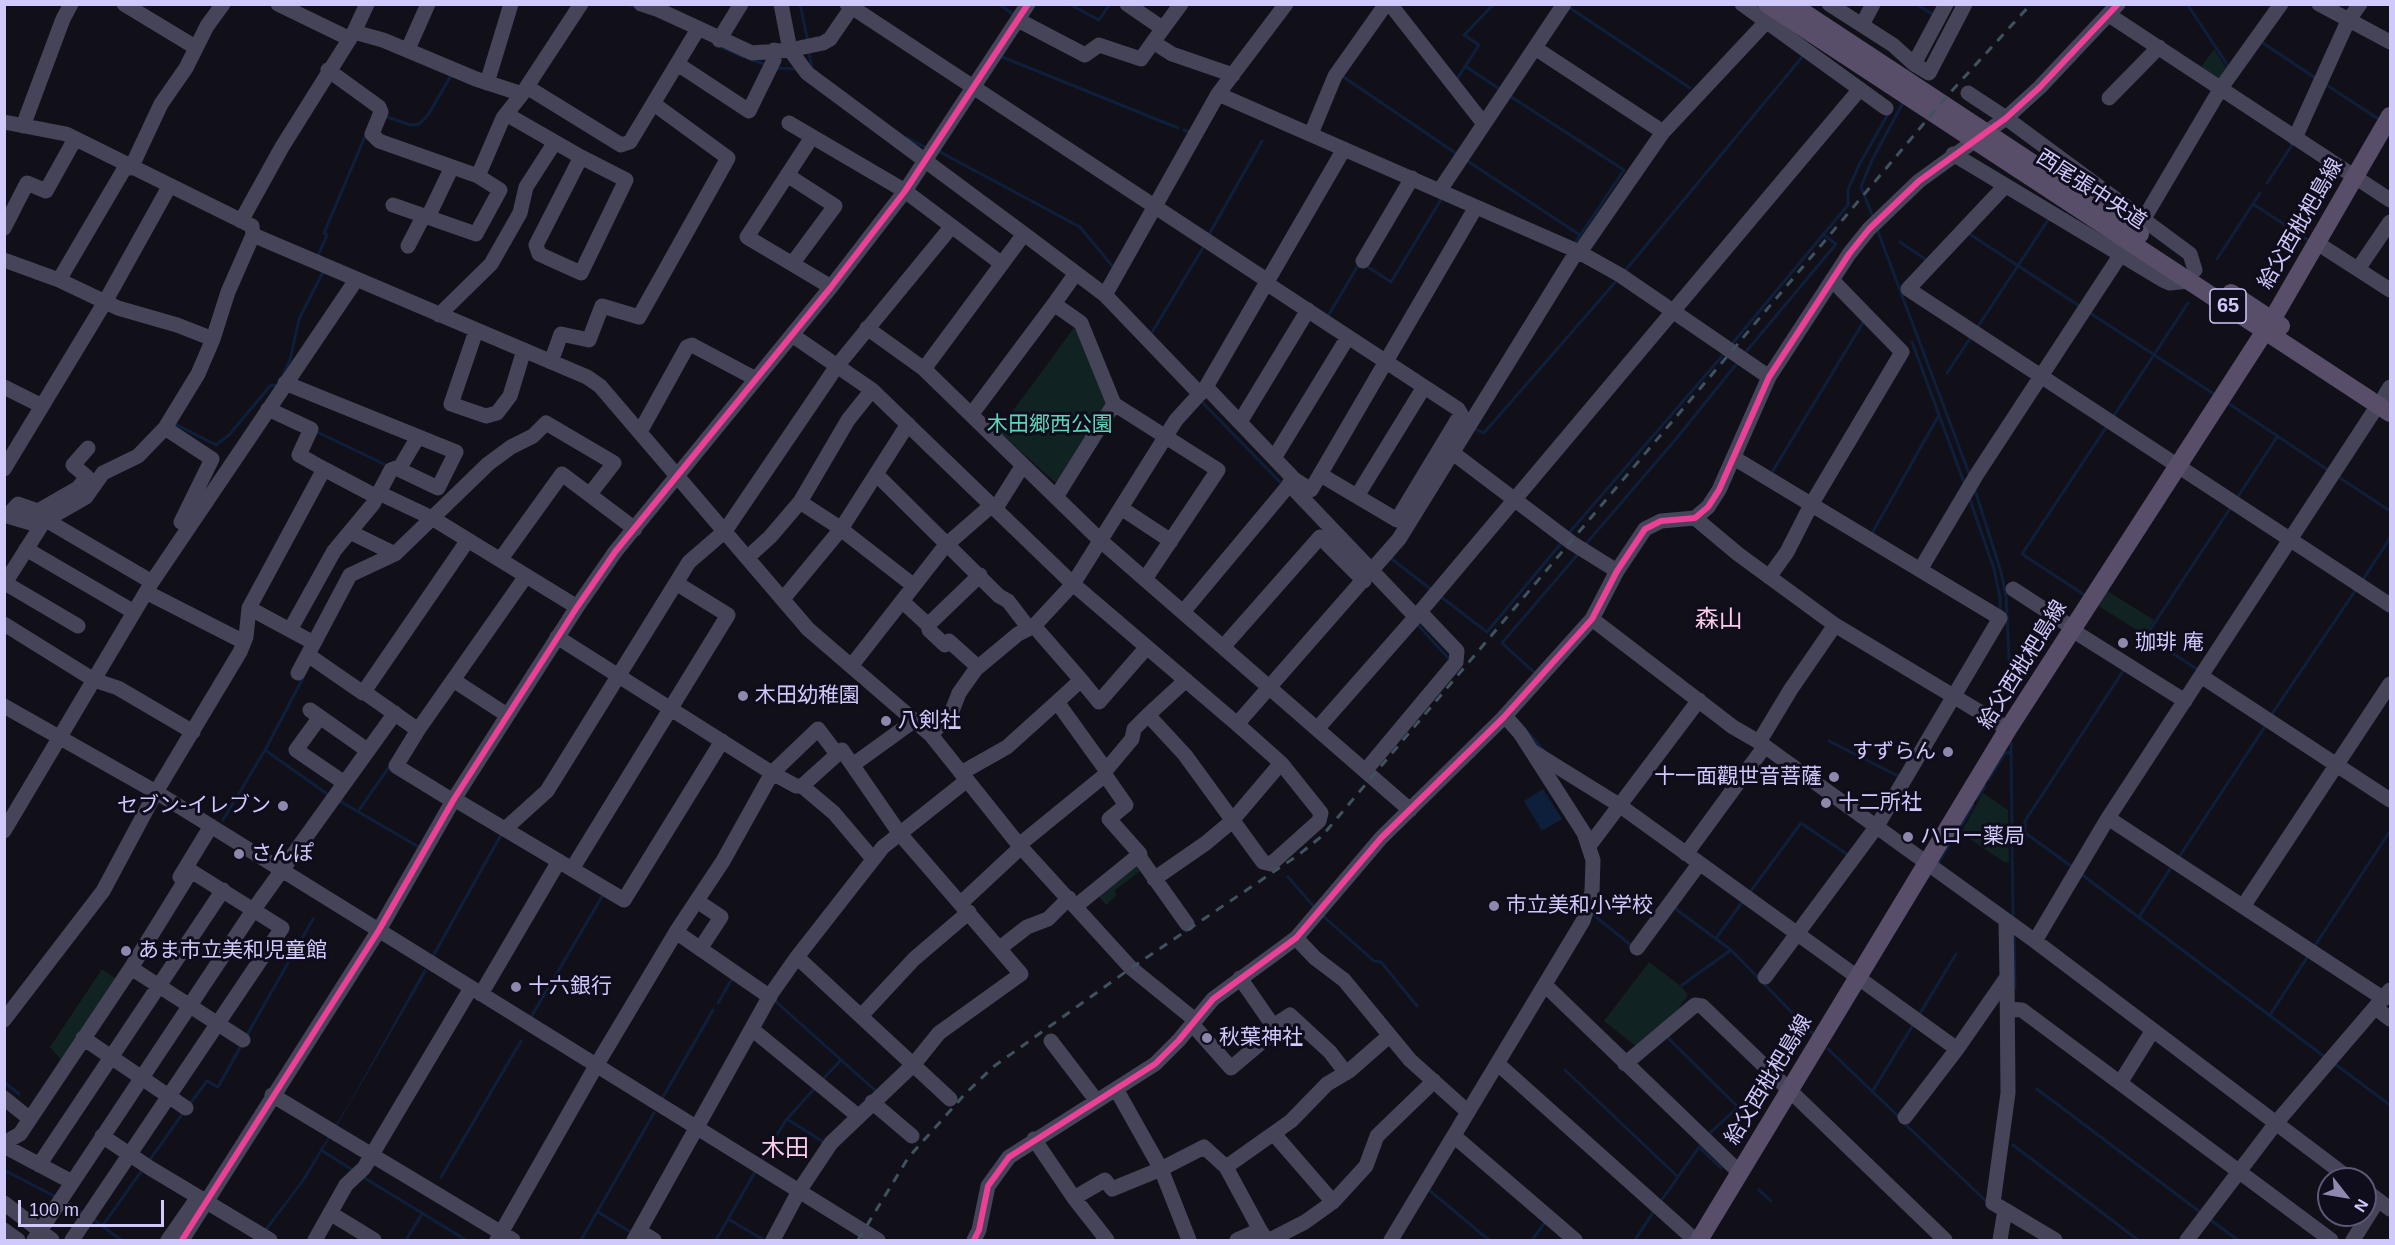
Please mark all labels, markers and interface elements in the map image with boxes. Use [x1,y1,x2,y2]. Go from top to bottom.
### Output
street label: 西尾張中央道 [2031,145,2151,235]
street label: 給父西枇杷島線 [2253,154,2349,294]
road number: 65 [2210,289,2246,323]
park label: 木田郷西公園 [987,412,1113,438]
street label: 給父西枇杷島線 [1973,596,2073,734]
district label: 森山 [1695,606,1743,634]
place label: 珈琲 庵 [2135,630,2204,656]
marker: 珈琲 庵 [2116,636,2130,650]
place label: 木田幼稚園 [755,683,860,709]
marker: 木田幼稚園 [736,689,750,703]
place label: 八剣社 [898,708,961,734]
marker: 八剣社 [879,714,893,728]
place label: すずらん [1852,739,1936,765]
marker: すずらん [1941,745,1955,759]
place label: 十一面觀世音菩薩 [1654,764,1822,790]
marker: 十一面觀世音菩薩 [1827,770,1841,784]
place label: 十二所社 [1838,790,1922,816]
place label: セブン-イレブン [117,793,271,819]
marker: 十二所社 [1819,796,1833,810]
marker: セブン-イレブン [276,799,290,813]
place label: ハロー薬局 [1920,824,2025,850]
marker: ハロー薬局 [1901,830,1915,844]
place label: さんぽ [251,841,314,867]
marker: さんぽ [232,847,246,861]
place label: 市立美和小学校 [1506,893,1653,919]
marker: 市立美和小学校 [1487,899,1501,913]
place label: あま市立美和児童館 [138,938,327,964]
marker: あま市立美和児童館 [119,944,133,958]
place label: 十六銀行 [528,974,612,1000]
marker: 十六銀行 [509,980,523,994]
street label: 給父西枇杷島線 [1720,1011,1818,1149]
place label: 秋葉神社 [1219,1025,1303,1051]
marker: 秋葉神社 [1200,1031,1214,1045]
district label: 木田 [761,1135,809,1163]
north arrow [2317,1167,2377,1227]
scale bar [21,1188,166,1226]
text: N [2351,1196,2371,1215]
text: 100 m [29,1200,79,1220]

